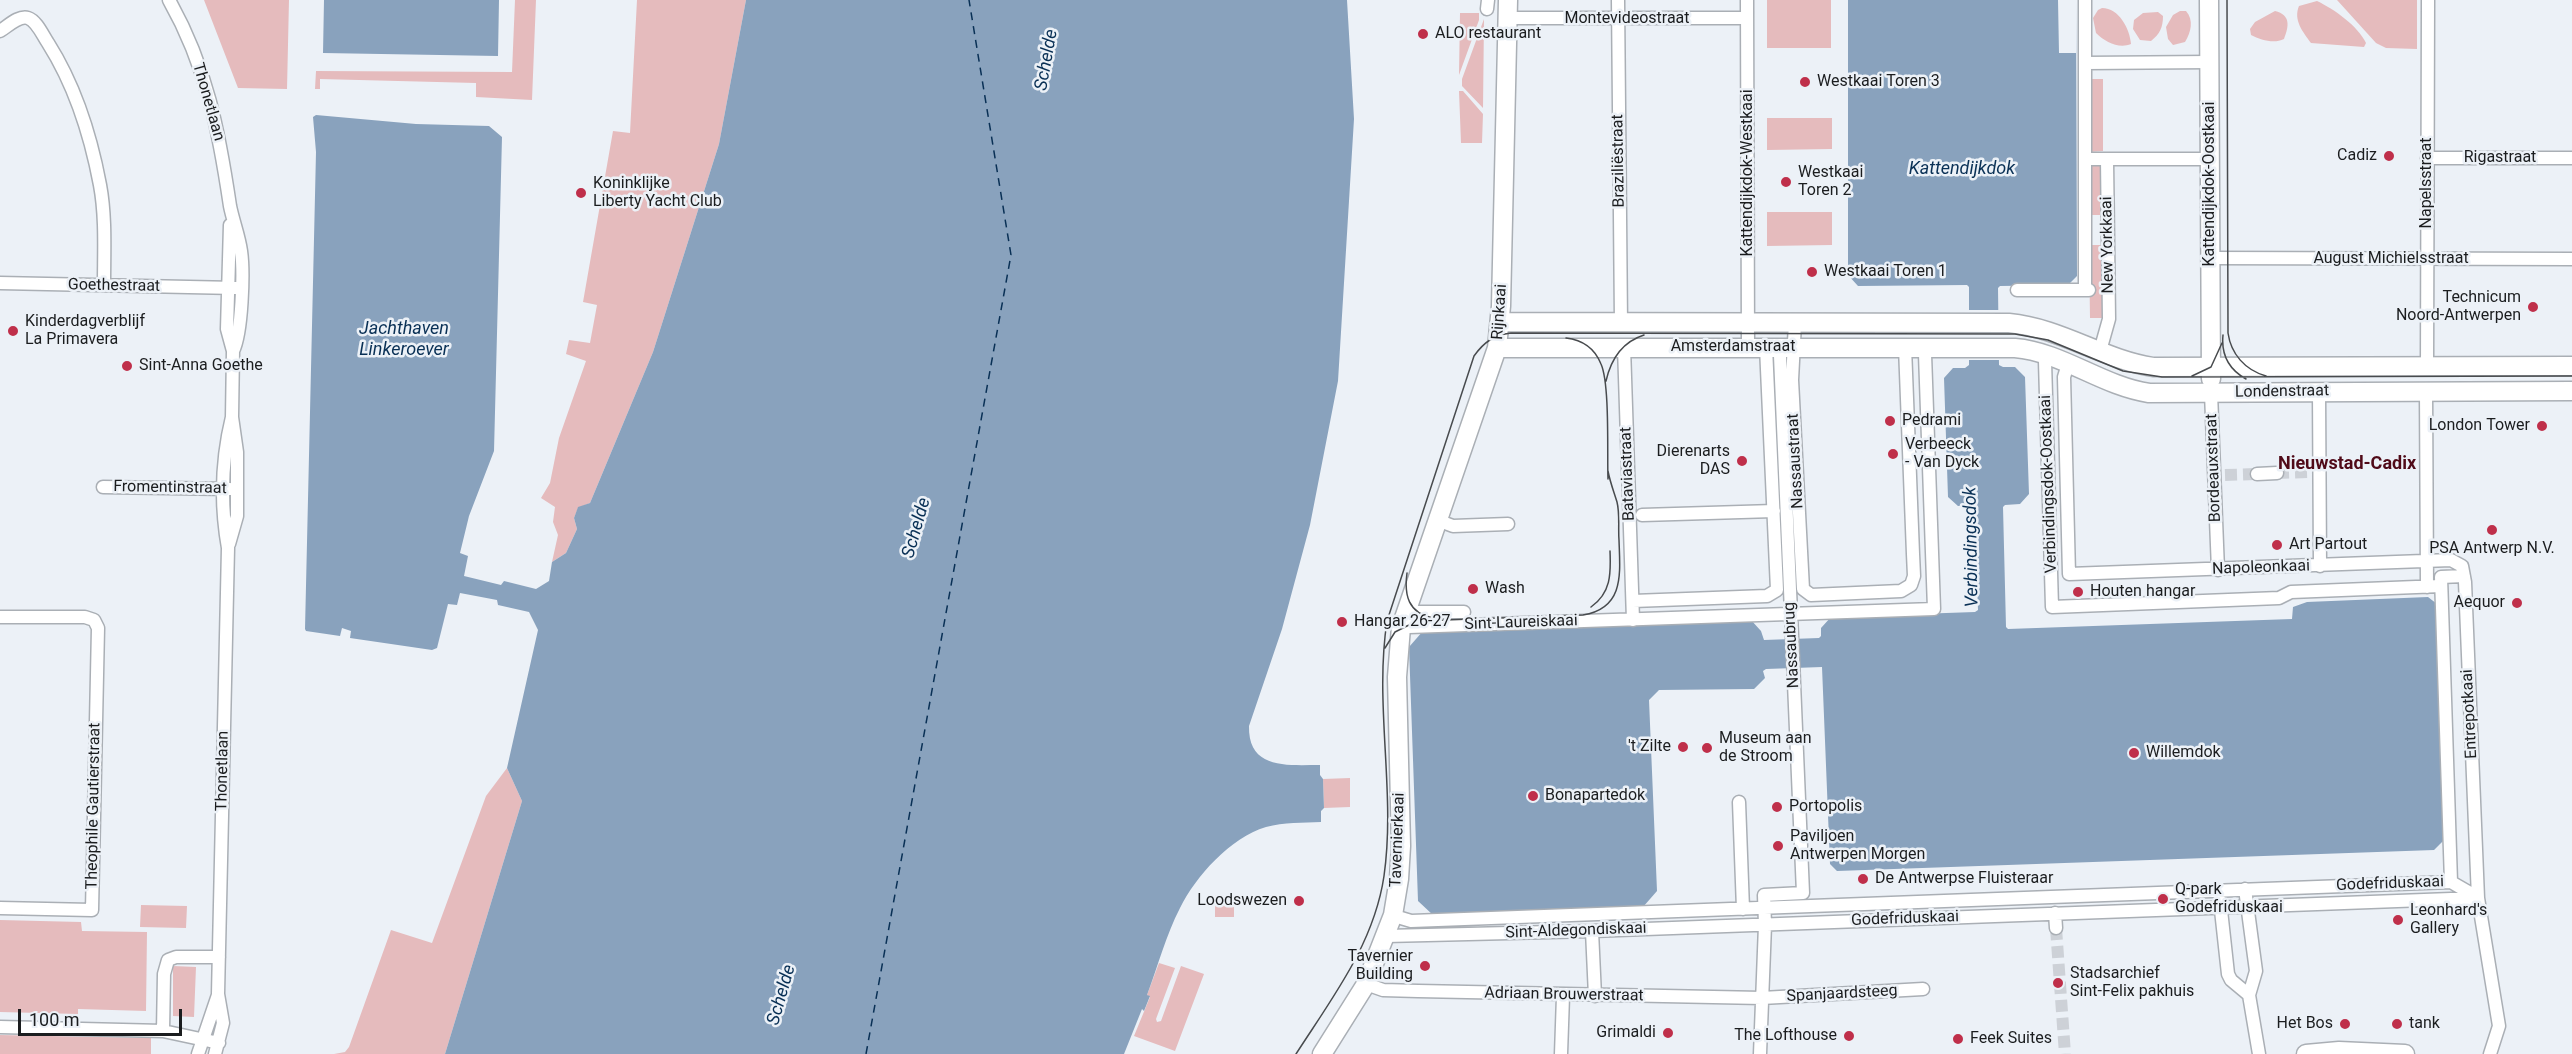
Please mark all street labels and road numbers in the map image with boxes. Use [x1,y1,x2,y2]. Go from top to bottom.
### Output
street label: Montevideostraat [1564,9,1690,29]
street label: Thonetlaan [188,61,228,143]
street label: Kattendijkdok-Westkaai [1738,89,1758,257]
street label: Kattendijkdok-Oostkaai [2200,102,2220,266]
street label: Braziliëstraat [1609,114,1629,208]
street label: Napelsstraat [2417,138,2437,228]
street label: Rigastraat [2464,148,2536,168]
street label: New Yorkkaai [2098,196,2118,294]
street label: August Michielsstraat [2313,249,2469,269]
street label: Goethestraat [68,276,160,296]
street label: Rijnkaai [1488,283,1512,341]
street label: Amsterdamstraat [1671,337,1795,357]
street label: Londenstraat [2235,382,2329,402]
street label: Verbindingsdok-Oostkaai [2036,395,2062,573]
street label: Nassaustraat [1784,413,1808,509]
street label: Bordeauxstraat [2203,413,2225,523]
street label: Bataviastraat [1617,427,1639,521]
street label: Fromentinstraat [113,477,227,499]
street label: Napoleonkaai [2212,557,2310,579]
street label: Nassaubrug [1780,601,1804,689]
street label: Sint-Laureiskaai [1464,611,1578,635]
street label: Entrepotkaai [2458,669,2482,759]
street label: Theophile Gautierstraat [83,722,105,890]
street label: Thonetlaan [213,731,233,811]
street label: Tavernierkaai [1387,792,1409,888]
street label: Godefriduskaai [2336,873,2444,895]
street label: Godefriduskaai [1851,908,1959,930]
street label: Sint-Aldegondiskaai [1505,919,1647,943]
street label: Spanjaardsteeg [1786,982,1898,1006]
street label: Adriaan Brouwerstraat [1484,984,1644,1006]

